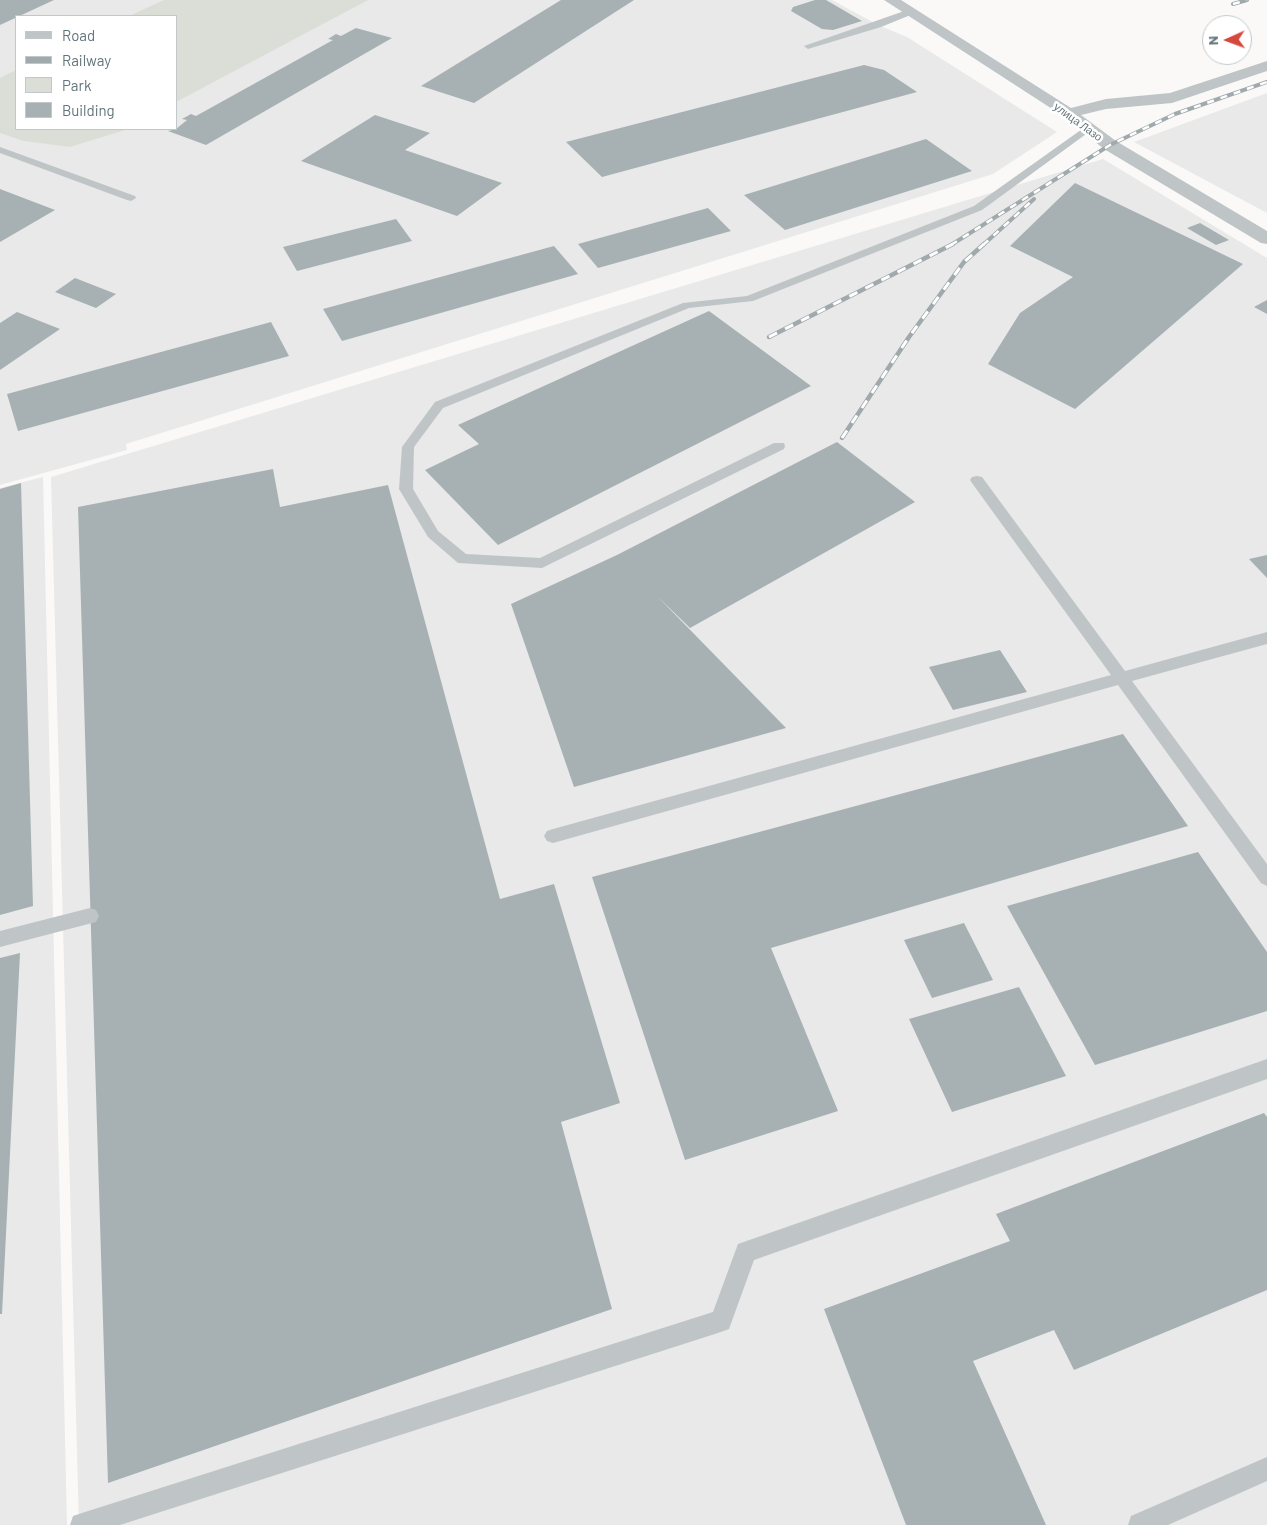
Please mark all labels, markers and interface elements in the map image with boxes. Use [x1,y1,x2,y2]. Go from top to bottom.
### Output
legend [15,15,178,130]
north arrow [1202,15,1252,65]
text: Road [62,26,95,44]
text: N [1204,36,1221,45]
text: Railway [62,51,111,69]
text: Park [62,76,91,94]
street label: улица Лазо [1051,100,1105,144]
text: Building [62,101,115,119]

